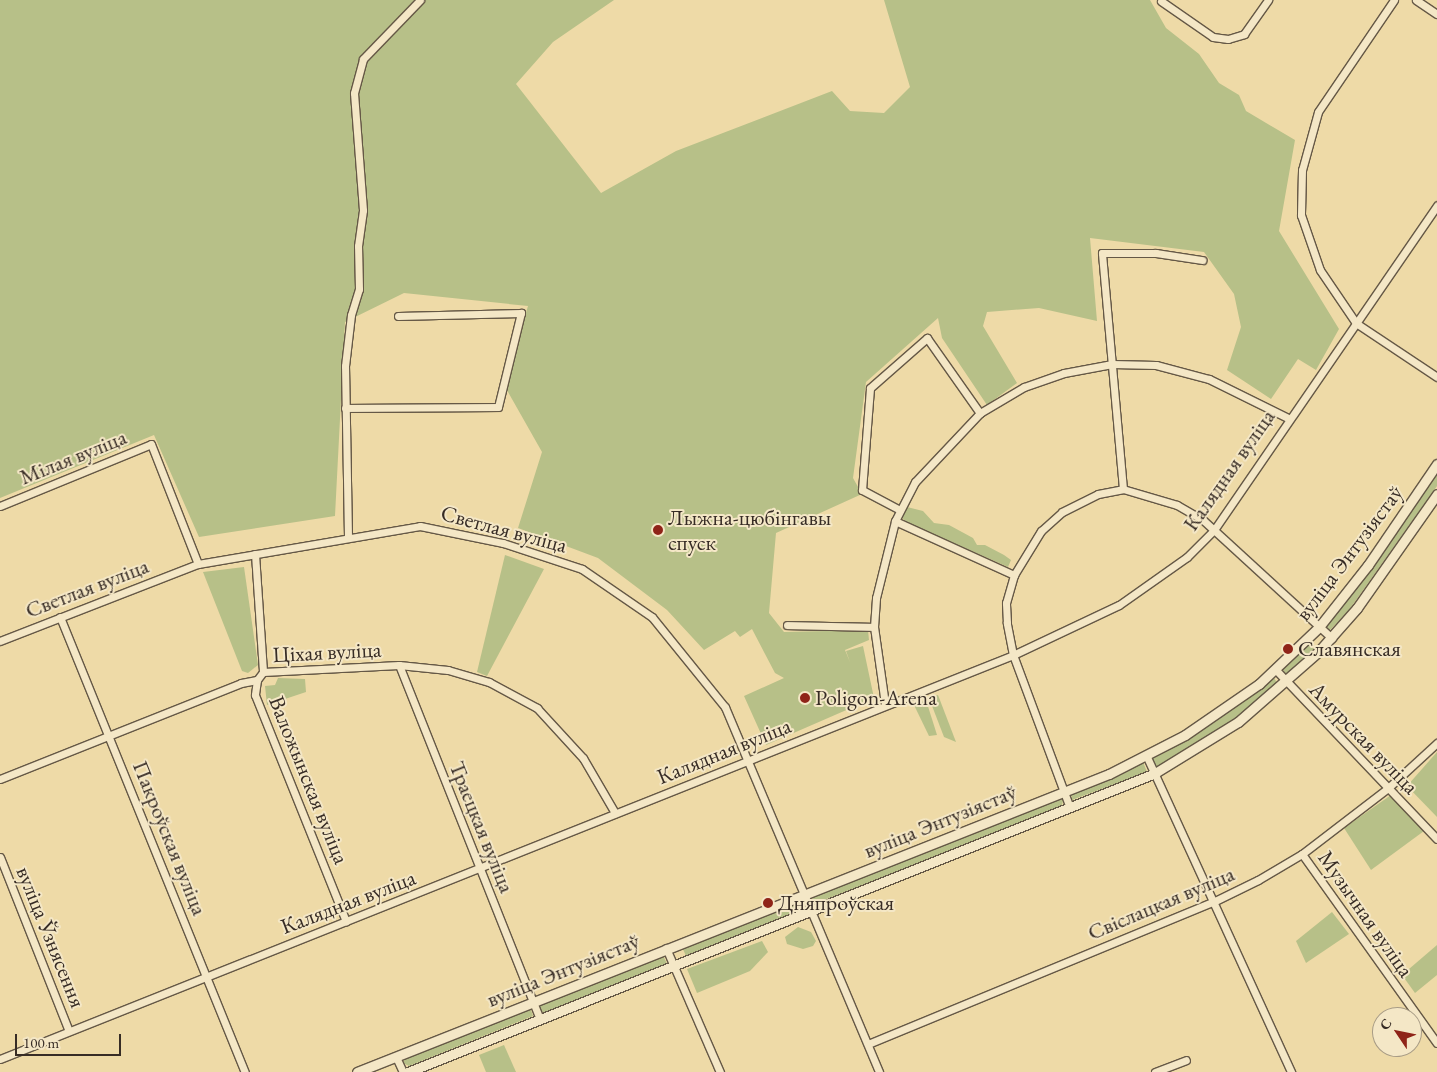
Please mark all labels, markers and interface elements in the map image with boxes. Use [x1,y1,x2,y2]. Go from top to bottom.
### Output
street label: Калядная вуліца [1177,404,1281,536]
street label: Мілая вуліца [16,424,130,490]
street label: вуліца Энтузіястаў [1290,480,1408,626]
street label: Светлая вуліца [438,499,570,559]
place label: Лыжна-цюбінгавы спуск [668,504,831,556]
marker: Лыжна-цюбінгавы спуск [652,524,664,536]
street label: Светлая вуліца [22,552,152,624]
street label: Ціхая вуліца [272,636,382,668]
place label: Славянская [1298,636,1401,662]
marker: Славянская [1282,643,1294,655]
street label: Амурская вуліца [1304,676,1424,800]
place label: Poligon-Arena [815,685,937,711]
street label: Валожынская вуліца [263,692,355,868]
marker: Poligon-Arena [799,692,811,704]
street label: Калядная вуліца [653,712,795,790]
street label: Пакроўская вуліца [127,757,213,919]
street label: Траецкая вуліца [444,757,520,897]
street label: вуліца Энтузіястаў [860,778,1020,864]
street label: Музычная вуліца [1313,846,1419,982]
street label: Свіслацкая вуліца [1084,860,1238,946]
street label: вуліца Ўзнясення [11,863,91,1011]
street label: Калядная вуліца [277,864,419,940]
place label: Дняпроўская [778,890,894,916]
marker: Дняпроўская [762,897,774,909]
street label: вуліца Энтузіястаў [483,927,643,1013]
north arrow [1372,1007,1422,1057]
text: С [1375,1015,1396,1033]
scale bar [18,1024,124,1056]
text: 100 m [23,1033,59,1052]

